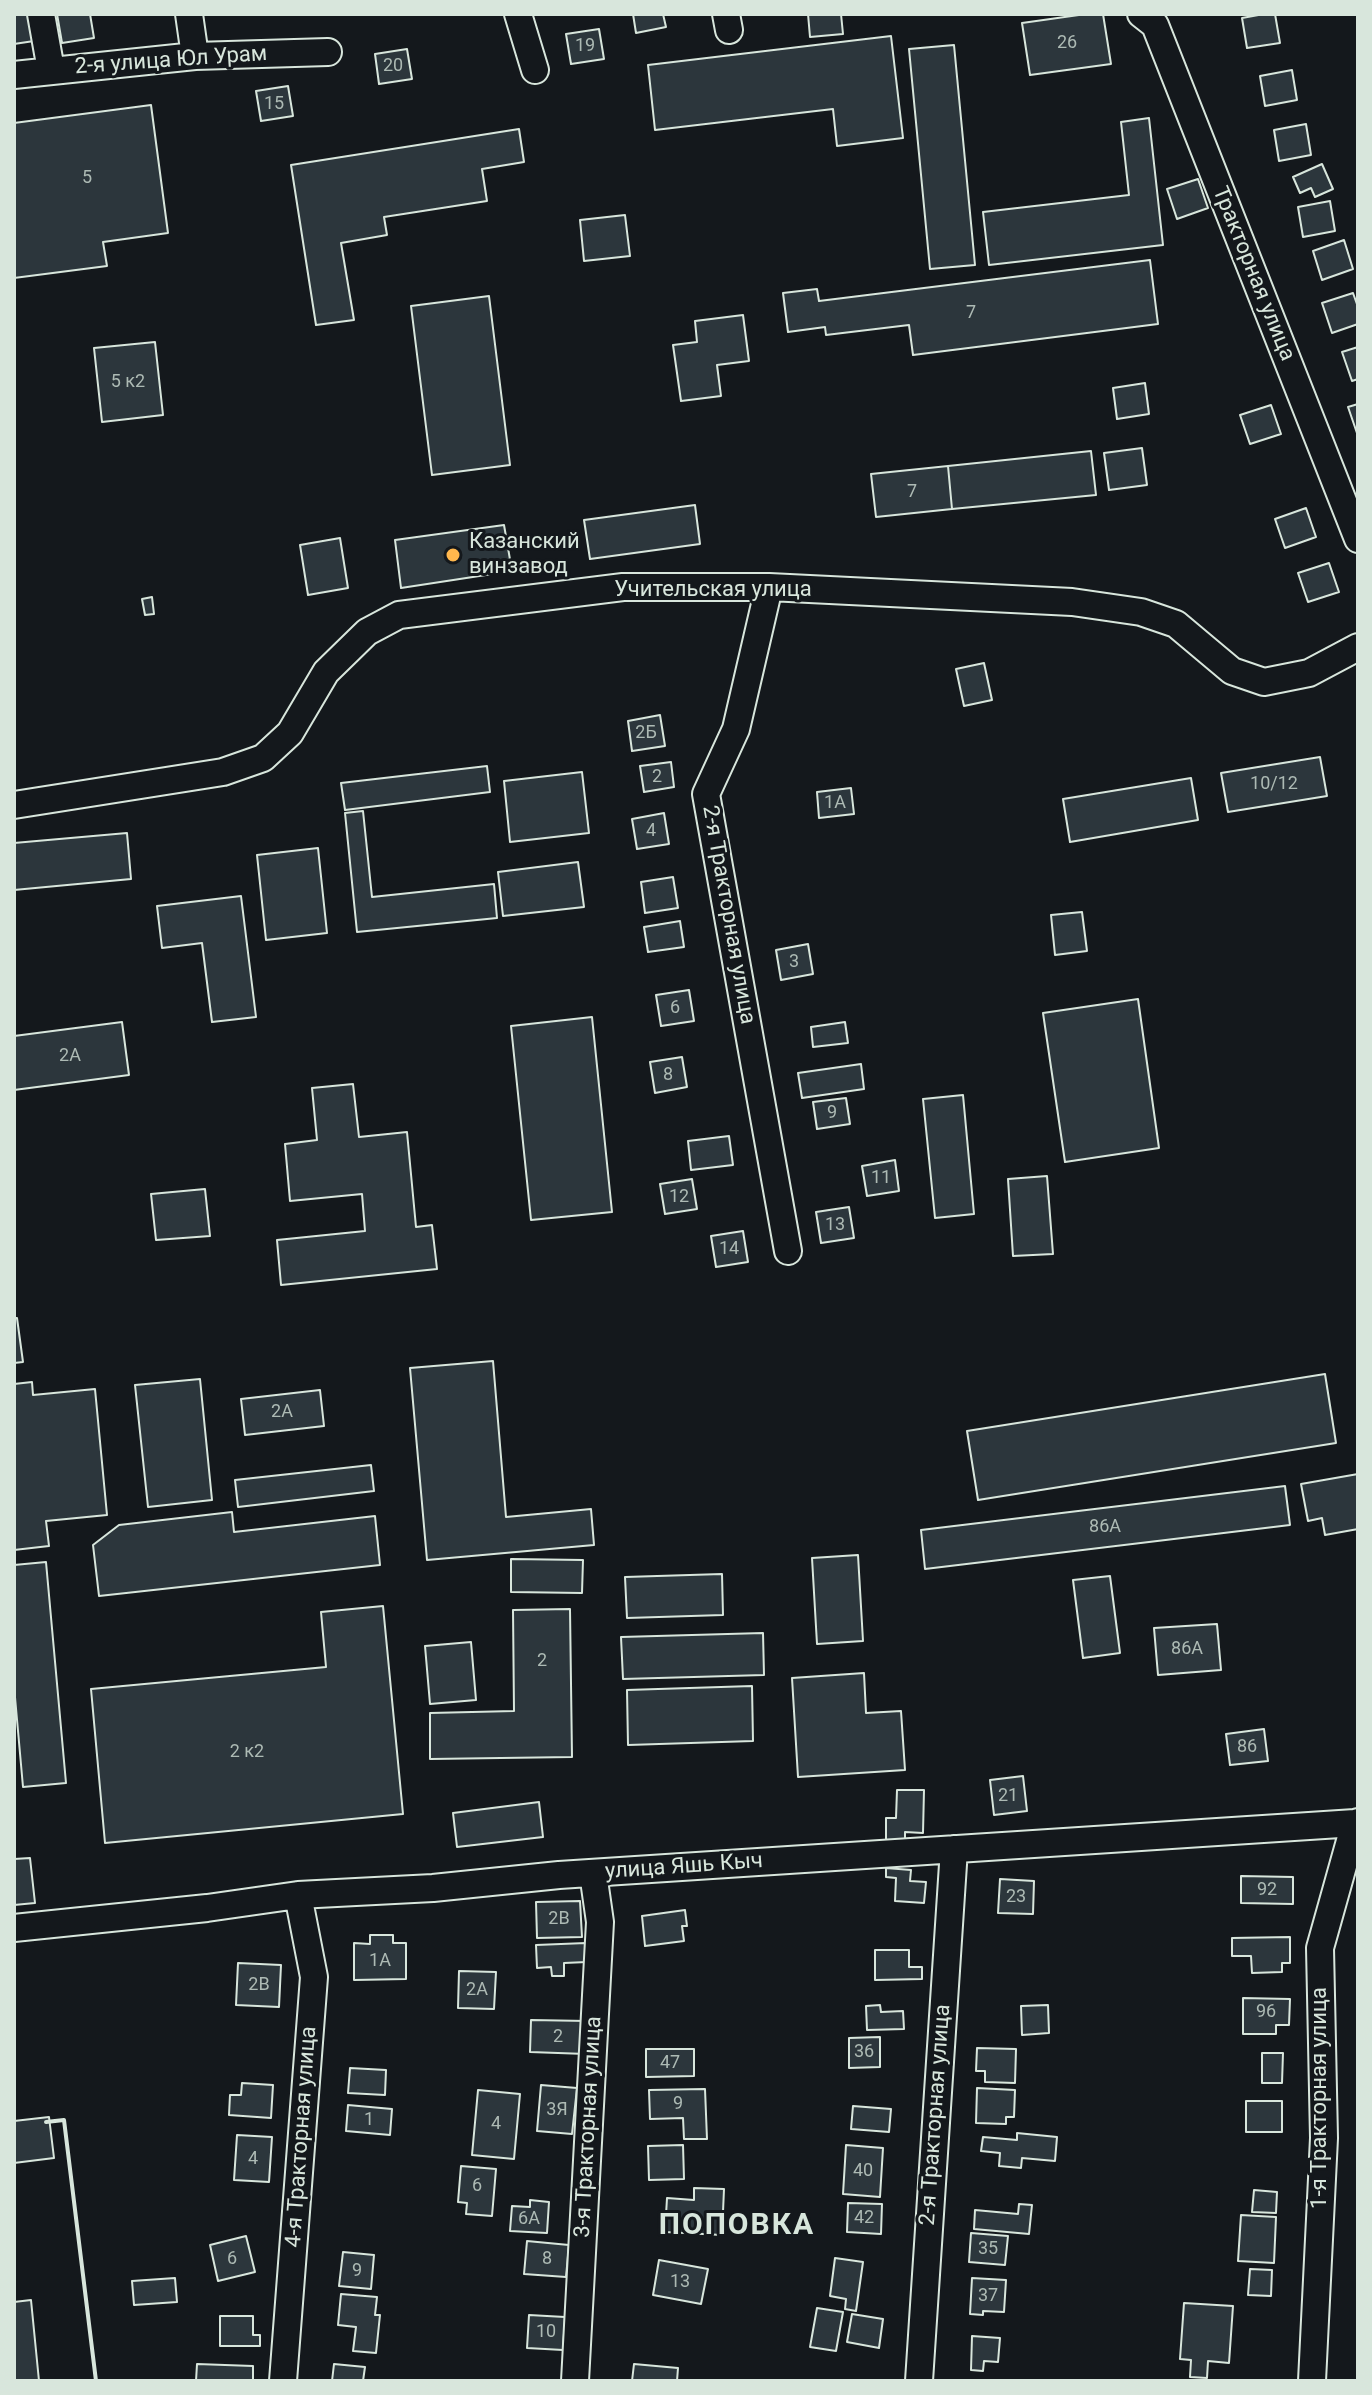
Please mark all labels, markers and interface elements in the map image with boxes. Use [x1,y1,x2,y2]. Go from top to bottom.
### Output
house number: 26 [1057,32,1077,54]
house number: 19 [575,35,595,57]
street label: 2-я улица Юл Урам [74,41,268,81]
house number: 20 [383,55,403,77]
house number: 15 [264,93,284,115]
house number: 5 [82,167,92,189]
street label: Тракторная улица [1206,183,1300,365]
house number: 7 [966,302,976,324]
house number: 5 к2 [111,371,145,393]
house number: 7 [907,481,917,503]
place label: Казанский винзавод [469,529,580,580]
marker: Казанский винзавод [444,546,462,564]
street label: Учительская улица [614,577,812,603]
house number: 2Б [635,722,657,744]
house number: 2 [652,766,662,788]
house number: 10/12 [1250,773,1298,795]
house number: 1А [824,792,846,814]
street label: 2-я Тракторная улица [696,804,760,1026]
house number: 4 [646,820,656,842]
house number: 3 [789,951,799,973]
house number: 6 [670,997,680,1019]
house number: 2А [59,1045,81,1067]
house number: 8 [663,1064,673,1086]
house number: 9 [827,1102,837,1124]
house number: 11 [871,1167,891,1189]
house number: 12 [669,1186,689,1208]
house number: 13 [825,1214,845,1236]
house number: 14 [719,1238,739,1260]
house number: 2А [271,1401,293,1423]
house number: 86А [1089,1516,1121,1538]
house number: 86А [1171,1638,1203,1660]
house number: 2 [537,1650,547,1672]
house number: 86 [1237,1736,1257,1758]
house number: 2 к2 [230,1741,264,1763]
house number: 21 [998,1785,1018,1807]
street label: улица Яшь Кыч [604,1848,764,1886]
house number: 92 [1257,1879,1277,1901]
house number: 23 [1006,1886,1026,1908]
house number: 2В [548,1908,570,1930]
house number: 1А [369,1950,391,1972]
house number: 2В [248,1974,270,1996]
house number: 2А [466,1979,488,2001]
street label: 1-я Тракторная улица [1307,1987,1333,2209]
house number: 96 [1256,2001,1276,2023]
street label: 2-я Тракторная улица [915,2003,957,2227]
street label: 3-я Тракторная улица [570,2016,608,2238]
street label: 4-я Тракторная улица [281,2025,323,2249]
house number: 2 [553,2026,563,2048]
house number: 36 [854,2041,874,2063]
house number: 47 [660,2052,680,2074]
house number: 9 [673,2093,683,2115]
house number: 3Я [546,2099,568,2121]
house number: 1 [364,2109,374,2131]
house number: 4 [491,2113,501,2135]
house number: 4 [248,2148,258,2170]
house number: 40 [853,2160,873,2182]
house number: 6 [472,2175,482,2197]
house number: 42 [854,2207,874,2229]
house number: 6А [518,2208,540,2230]
district label: ПОПОВКА [659,2208,815,2244]
house number: 35 [978,2238,998,2260]
house number: 6 [227,2248,237,2270]
house number: 8 [542,2248,552,2270]
house number: 9 [352,2260,362,2282]
house number: 13 [670,2271,690,2293]
house number: 37 [978,2285,998,2307]
house number: 10 [536,2321,556,2343]

